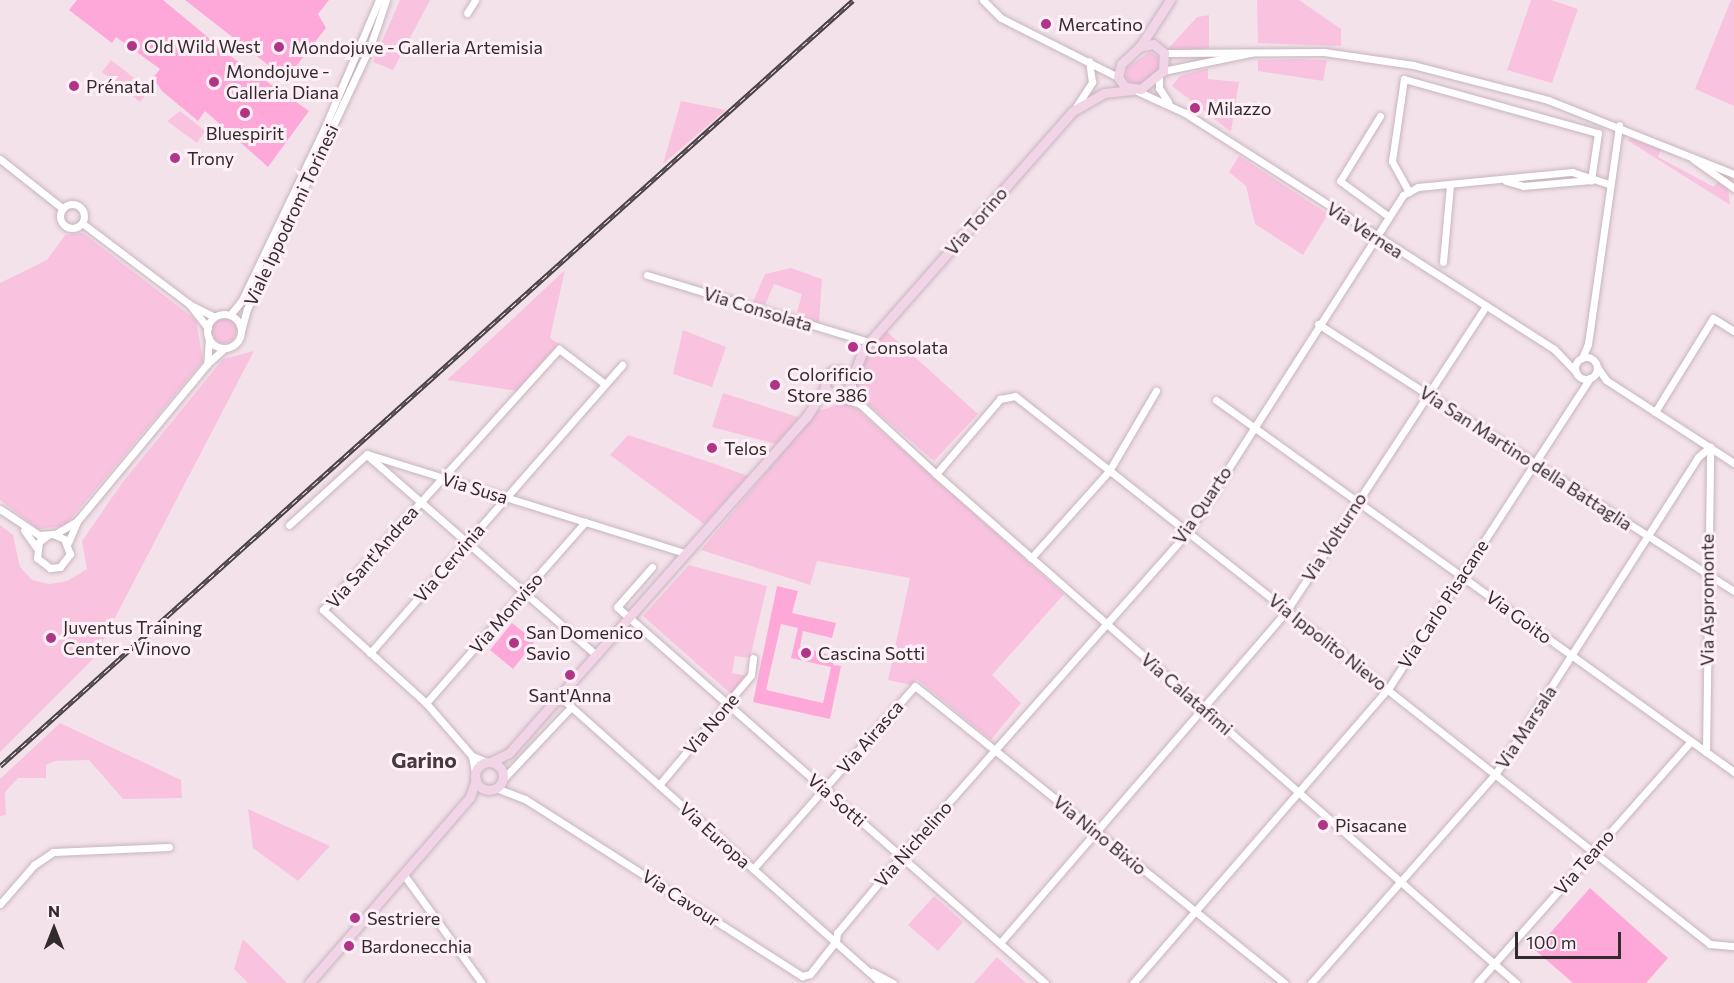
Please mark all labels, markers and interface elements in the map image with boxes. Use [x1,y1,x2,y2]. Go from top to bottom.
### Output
place label: Mercatino [1058,13,1143,35]
marker: Mercatino [1039,17,1053,31]
place label: Old Wild West [144,35,261,57]
place label: Mondojuve - Galleria Artemisia [291,36,543,58]
marker: Old Wild West [125,39,139,53]
marker: Mondojuve - Galleria Artemisia [272,40,286,54]
place label: Mondojuve - Galleria Diana [226,61,339,104]
place label: Prénatal [86,75,155,97]
marker: Mondojuve - Galleria Diana [207,75,221,89]
marker: Prénatal [67,79,81,93]
place label: Milazzo [1207,97,1271,119]
marker: Milazzo [1188,101,1202,115]
marker: Bluespirit [238,106,252,120]
street label: Viale Ippodromi Torinesi [239,121,343,309]
place label: Bluespirit [206,122,284,144]
place label: Trony [187,147,234,169]
marker: Trony [168,151,182,165]
street label: Via Torino [940,182,1012,260]
street label: Via Vernea [1323,197,1407,263]
street label: Via Consolata [701,282,815,336]
place label: Consolata [865,336,948,358]
marker: Consolata [846,340,860,354]
place label: Colorificio Store 386 [787,364,873,406]
marker: Colorificio Store 386 [768,378,782,392]
street label: Via San Martino della Battaglia [1416,381,1636,535]
place label: Telos [724,437,767,459]
marker: Telos [705,441,719,455]
street label: Via Quarto [1168,462,1236,548]
street label: Via Susa [439,468,511,508]
street label: Via Volturno [1297,488,1371,586]
street label: Via Sant'Andrea [322,501,422,613]
street label: Via Cervinia [409,519,489,607]
street label: Via Aspromonte [1696,534,1718,666]
street label: Via Carlo Pisacane [1393,536,1493,672]
street label: Via Monviso [465,568,547,658]
street label: Via Goito [1482,586,1556,648]
street label: Via Ippolito Nievo [1264,589,1392,695]
place label: Juventus Training Center - Vinovo [63,617,202,660]
place label: San Domenico Savio [526,622,644,664]
marker: Juventus Training Center - Vinovo [44,631,58,645]
marker: San Domenico Savio [507,636,521,650]
place label: Cascina Sotti [818,642,925,664]
marker: Cascina Sotti [799,646,813,660]
street label: Via Calatafimi [1137,648,1237,740]
marker: Sant'Anna [563,668,577,682]
street label: Via Marsala [1491,681,1561,773]
place label: Sant'Anna [529,684,611,706]
street label: Via None [679,689,743,759]
street label: Via Airasca [832,696,908,778]
district label: Garino [391,747,457,773]
street label: Via Sotti [803,769,871,831]
street label: Via Nino Bixio [1049,791,1151,879]
street label: Via Europa [675,797,755,873]
street label: Via Nichelino [870,797,956,891]
place label: Pisacane [1335,814,1407,836]
marker: Pisacane [1316,818,1330,832]
street label: Via Teano [1550,825,1618,899]
street label: Via Cavour [638,865,724,931]
north arrow [24,899,84,959]
text: N [48,901,60,920]
place label: Sestriere [367,907,440,929]
marker: Sestriere [348,911,362,925]
scale bar [1518,920,1624,958]
text: 100 m [1526,931,1576,953]
place label: Bardonecchia [361,935,472,957]
marker: Bardonecchia [342,939,356,953]

